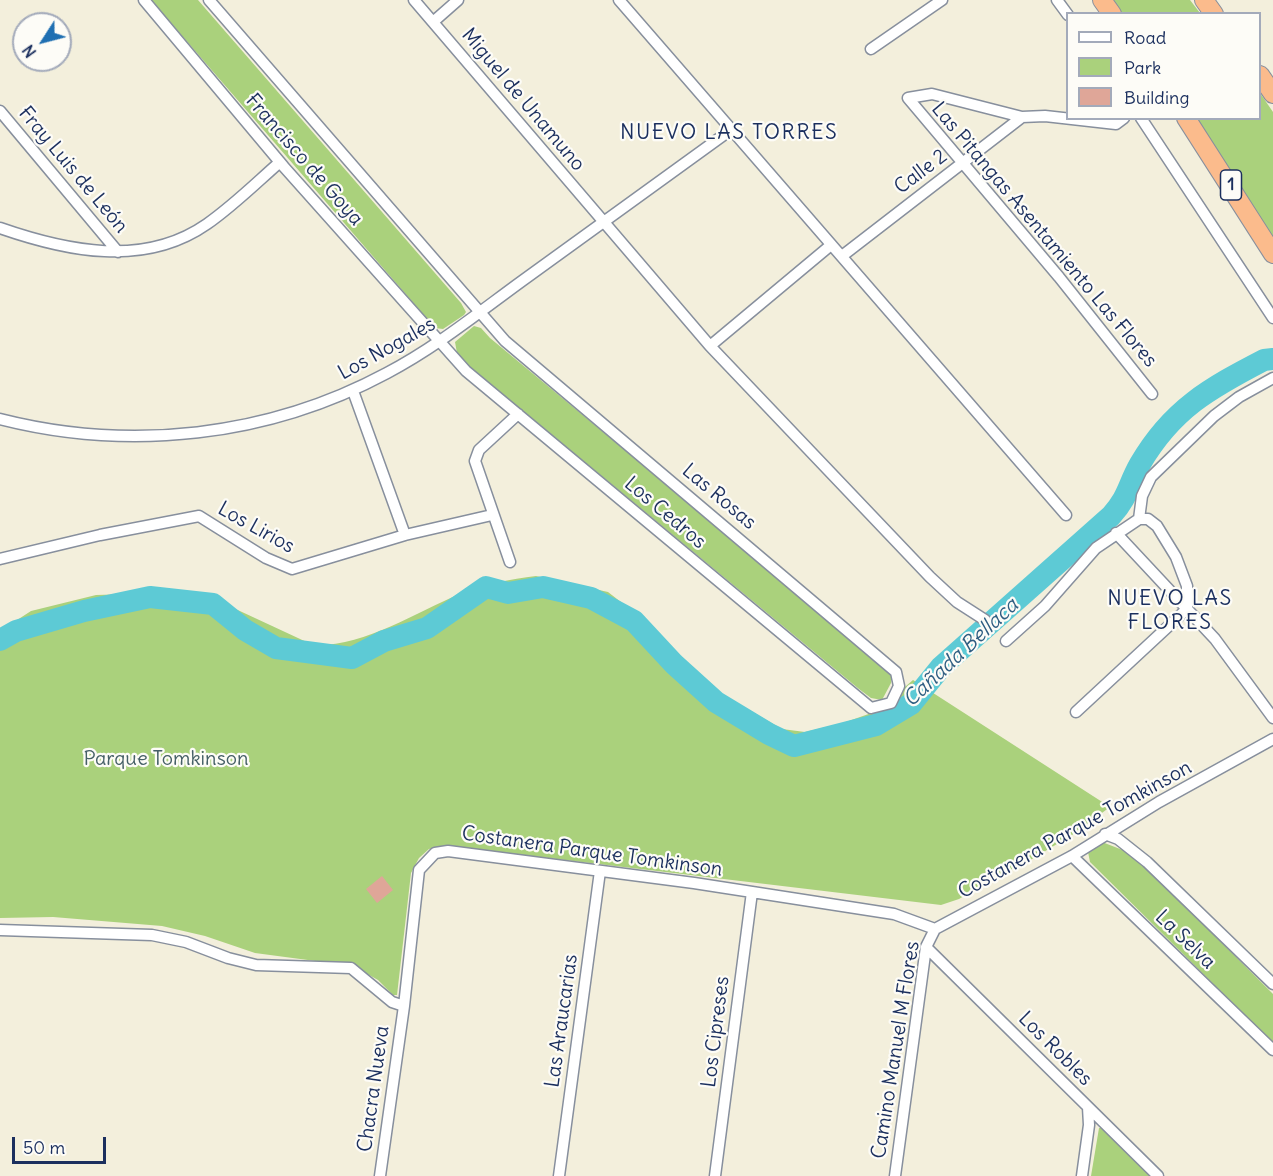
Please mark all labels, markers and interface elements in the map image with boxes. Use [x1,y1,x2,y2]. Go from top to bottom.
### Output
north arrow [12,12,72,72]
legend [1066,12,1261,120]
street label: Miguel de Unamuno [456,24,590,176]
text: Road [1124,26,1166,49]
text: N [18,41,40,62]
text: Park [1124,56,1161,79]
text: Building [1124,86,1189,109]
street label: Francisco de Goya [240,89,368,231]
street label: Las Pitangas Asentamiento Las Flores [926,98,1162,372]
street label: Fray Luis de León [13,102,133,238]
district label: NUEVO LAS TORRES [620,120,838,146]
street label: Calle 2 [890,144,952,200]
road number: 1 [1220,170,1242,200]
street label: Los Nogales [334,312,440,386]
street label: Las Rosas [677,459,761,535]
street label: Los Cedros [619,472,711,554]
street label: Los Lirios [213,497,299,559]
district label: NUEVO LAS FLORES [1107,586,1233,636]
water label: Cañada Bellaca [898,593,1024,713]
park label: Parque Tomkinson [83,747,249,771]
street label: Costanera Parque Tomkinson [954,756,1196,904]
street label: Costanera Parque Tomkinson [460,822,724,882]
street label: La Selva [1150,906,1220,974]
street label: Camino Manuel M Flores [867,939,925,1161]
street label: Las Araucarias [541,953,583,1089]
street label: Los Cipreses [697,975,735,1089]
street label: Los Robles [1013,1007,1097,1091]
street label: Chacra Nueva [353,1024,395,1154]
scale bar [15,1125,110,1163]
text: 50 m [23,1136,65,1159]

